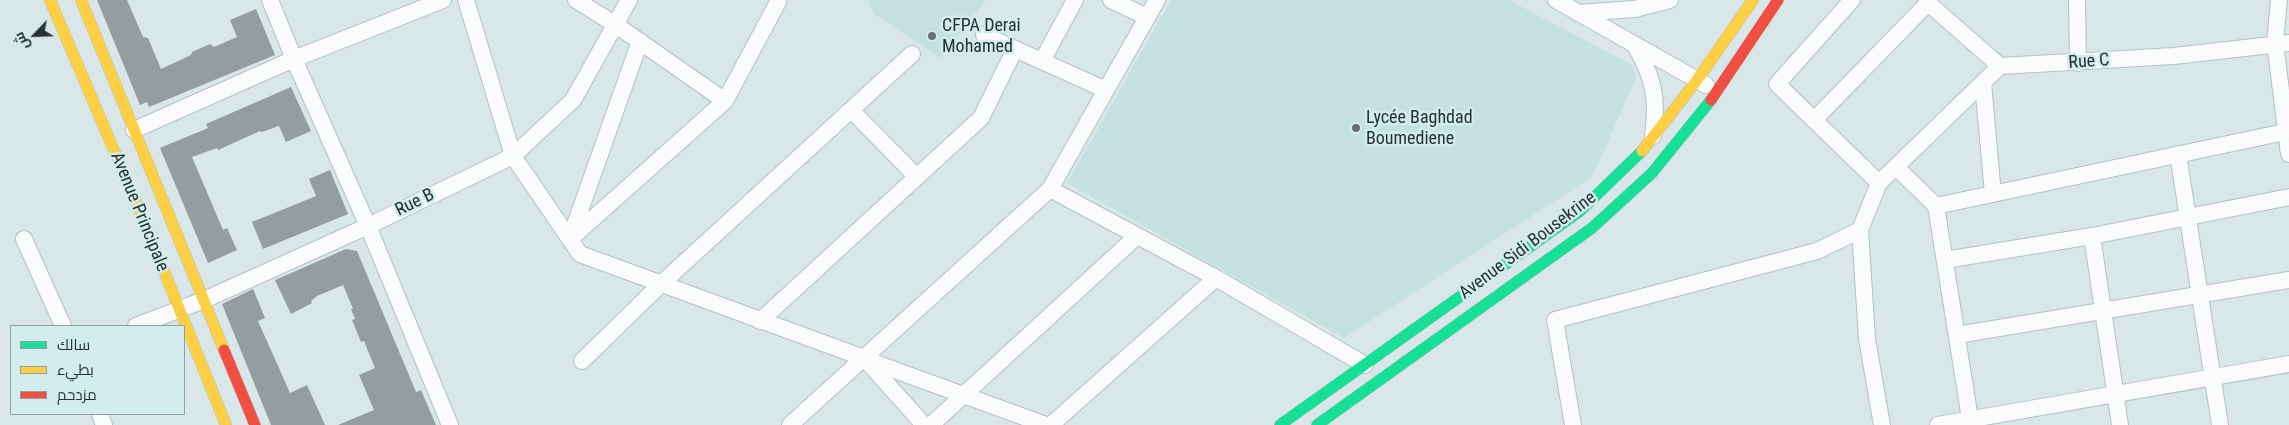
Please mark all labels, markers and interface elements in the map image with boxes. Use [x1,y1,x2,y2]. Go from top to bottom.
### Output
north arrow [10,10,60,60]
place label: CFPA Derai Mohamed [942,15,1021,58]
text: ش [10,30,32,53]
marker: CFPA Derai Mohamed [926,30,938,42]
street label: Rue C [2068,50,2110,74]
place label: Lycée Baghdad Boumediene [1366,107,1473,150]
marker: Lycée Baghdad Boumediene [1350,122,1362,134]
street label: Avenue Principale [105,149,173,275]
street label: Rue B [392,184,438,222]
street label: Avenue Sidi Bousekrine [1455,188,1601,304]
legend [10,325,185,415]
text: سالك [57,336,90,354]
text: بطيء [57,361,94,379]
text: مزدحم [57,386,97,404]

